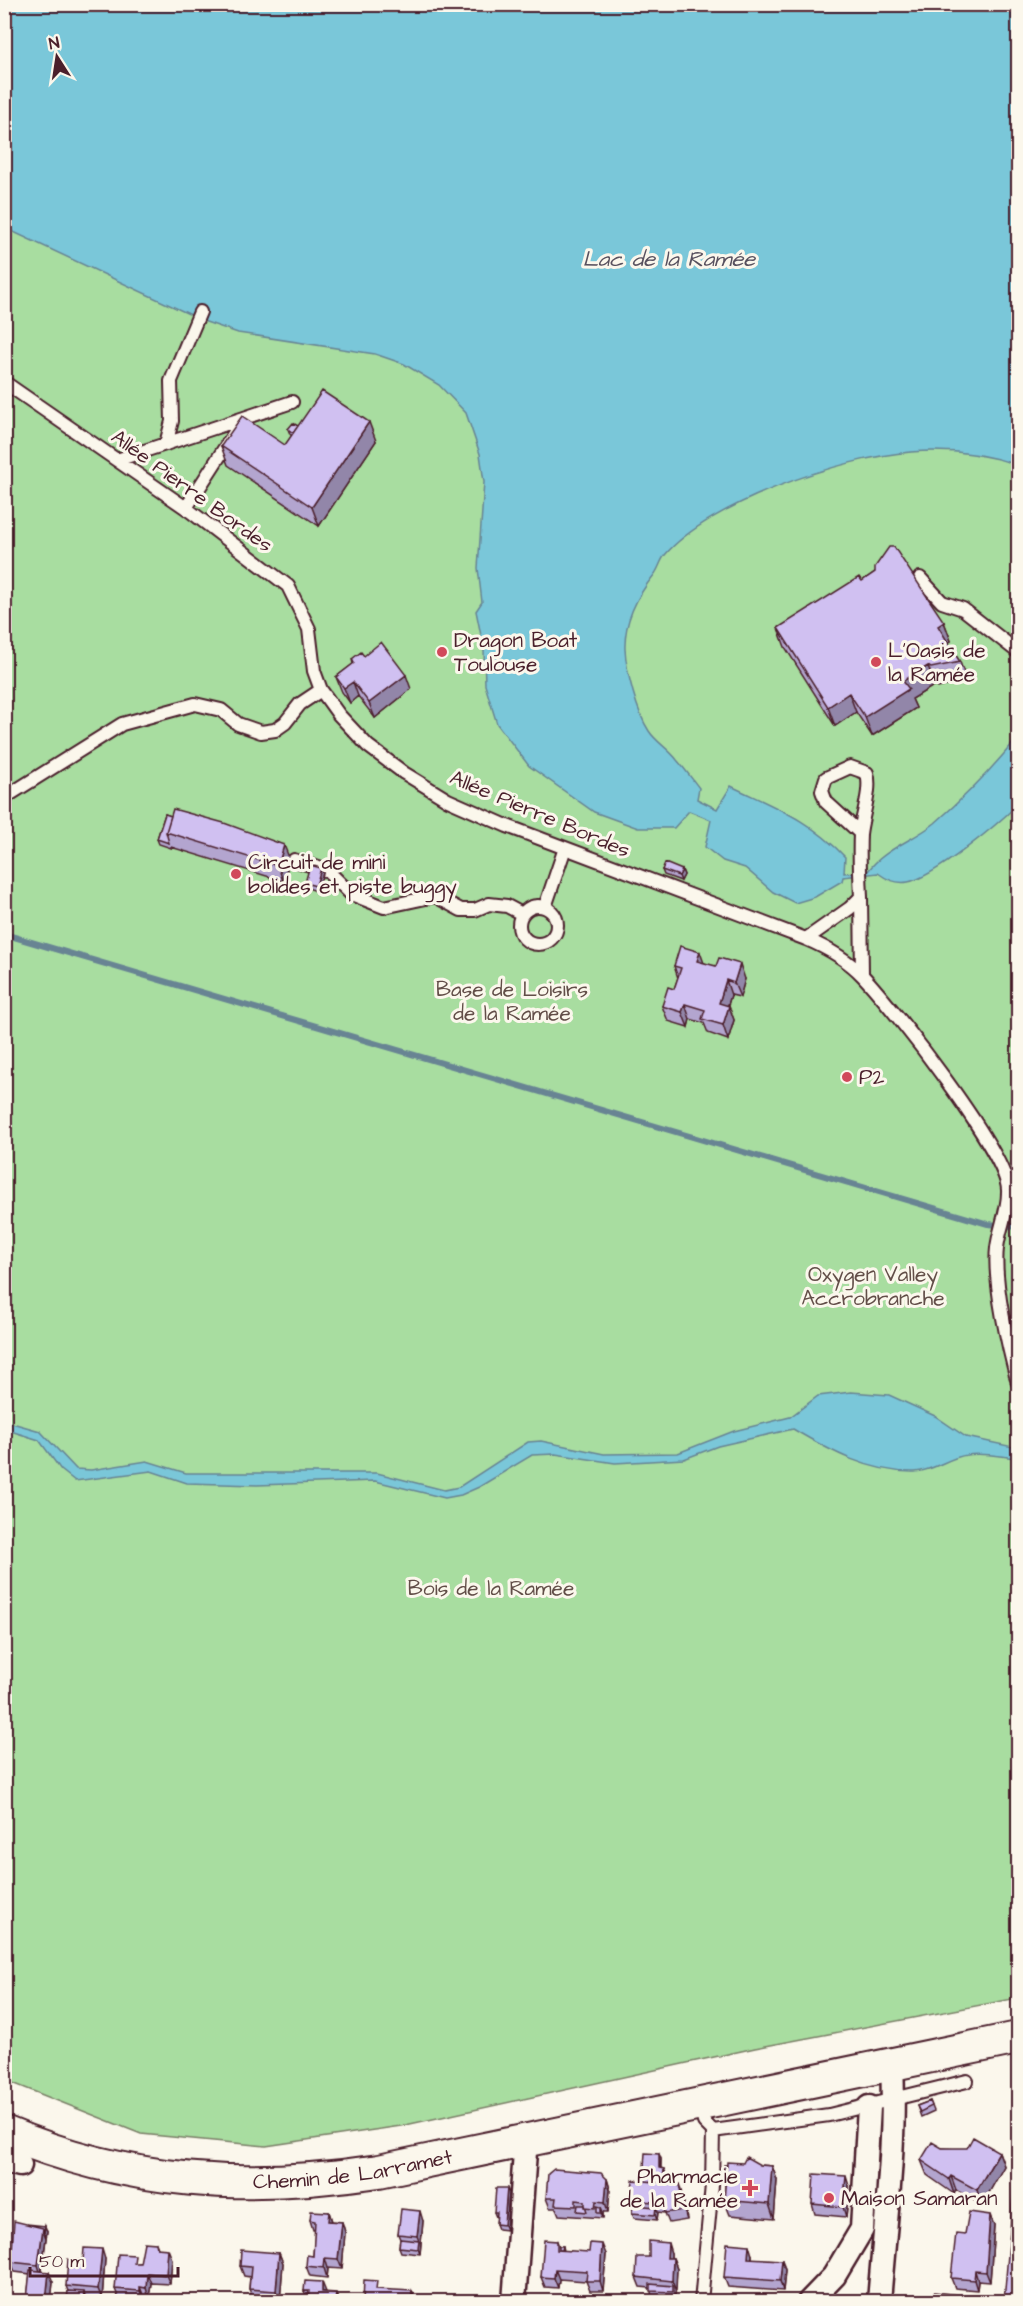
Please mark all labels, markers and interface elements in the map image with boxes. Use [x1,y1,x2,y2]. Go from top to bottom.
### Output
north arrow [27,27,87,87]
text: N [47,32,61,55]
water label: Lac de la Ramée [583,244,756,275]
street label: Allée Pierre Bordes [105,423,279,559]
place label: Dragon Boat Toulouse [454,626,578,679]
place label: L'Oasis de la Ramée [888,636,986,689]
marker: Dragon Boat Toulouse [435,645,449,659]
marker: L'Oasis de la Ramée [869,655,883,669]
street label: Allée Pierre Bordes [445,763,635,865]
place label: Circuit de mini bolides et piste buggy [248,848,457,903]
marker: Circuit de mini bolides et piste buggy [229,867,243,881]
park label: Base de Loisirs de la Ramée [436,975,588,1028]
place label: P2 [859,1063,884,1092]
marker: P2 [840,1070,854,1084]
park label: Oxygen Valley Accrobranche [801,1260,945,1313]
park label: Bois de la Ramée [408,1574,574,1603]
street label: Chemin de Larramet [253,2142,455,2196]
place label: Pharmacie de la Ramée [620,2162,738,2215]
marker: Pharmacie de la Ramée [743,2181,757,2195]
place label: Maison Samaran [841,2184,997,2213]
marker: Maison Samaran [822,2191,836,2205]
scale bar [30,2240,178,2278]
text: 50 m [39,2249,84,2274]

